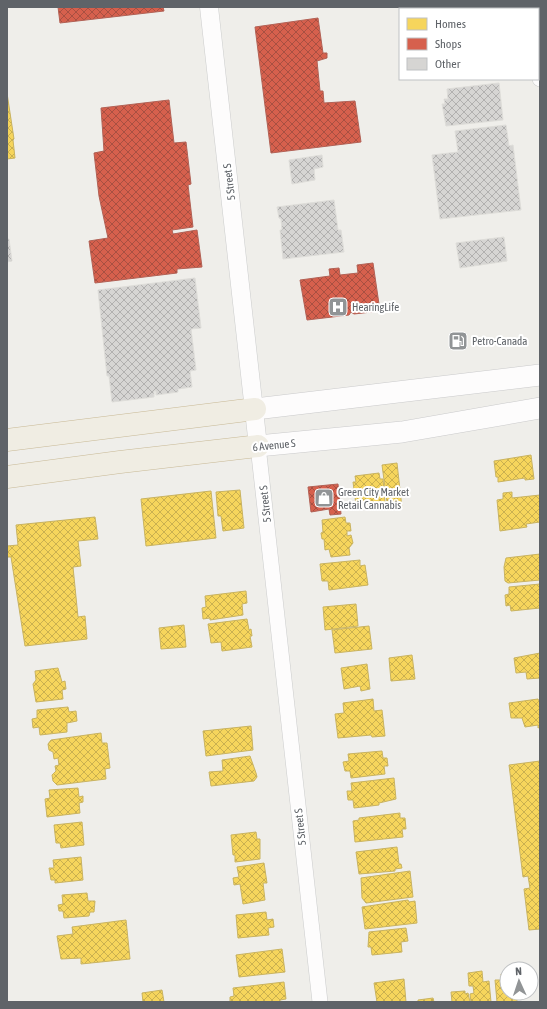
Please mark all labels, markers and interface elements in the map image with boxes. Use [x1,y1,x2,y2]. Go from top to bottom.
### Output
legend [399,8,539,80]
text: Homes [435,17,466,31]
text: Shops [435,37,461,51]
text: Other [435,57,461,71]
street label: 5 Street S [221,163,237,201]
hospital icon: HearingLife [327,296,349,318]
place label: HearingLife [352,301,399,313]
fuel station icon: Petro-Canada [447,330,469,352]
place label: Petro-Canada [472,335,527,347]
street label: 6 Avenue S [252,437,297,453]
street label: 5 Street S [257,485,273,523]
place label: Green City Market Retail Cannabis [338,486,409,511]
shop icon: Green City Market Retail Cannabis [313,487,335,509]
street label: 5 Street S [292,808,308,846]
north arrow [499,961,539,1001]
text: N [515,965,522,977]

